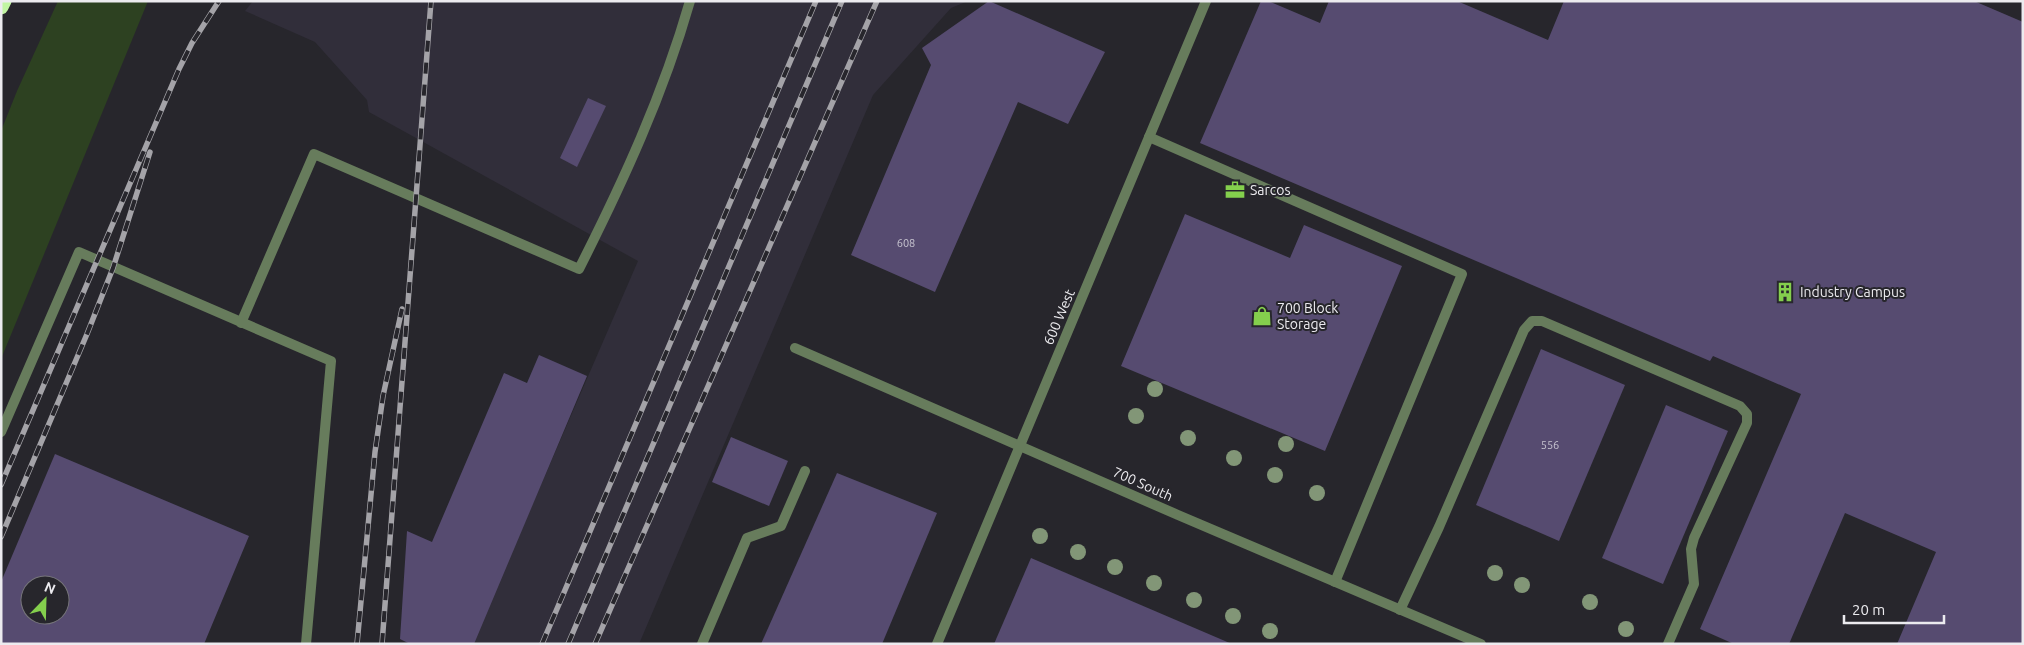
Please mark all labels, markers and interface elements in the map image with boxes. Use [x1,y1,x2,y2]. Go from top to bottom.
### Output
office icon: Sarcos [1224,179,1246,201]
place label: Sarcos [1250,182,1291,198]
house number: 608 [897,237,915,249]
building icon: Industry Campus [1774,281,1796,303]
place label: Industry Campus [1800,284,1905,300]
street label: 600 West [1040,286,1078,347]
place label: 700 Block Storage [1277,300,1338,332]
shop icon: 700 Block Storage [1251,305,1273,327]
house number: 556 [1541,439,1559,451]
street label: 700 South [1111,464,1175,504]
north arrow [20,575,70,625]
text: N [42,579,58,597]
scale bar [1844,592,1944,624]
text: 20 m [1852,601,1885,618]

